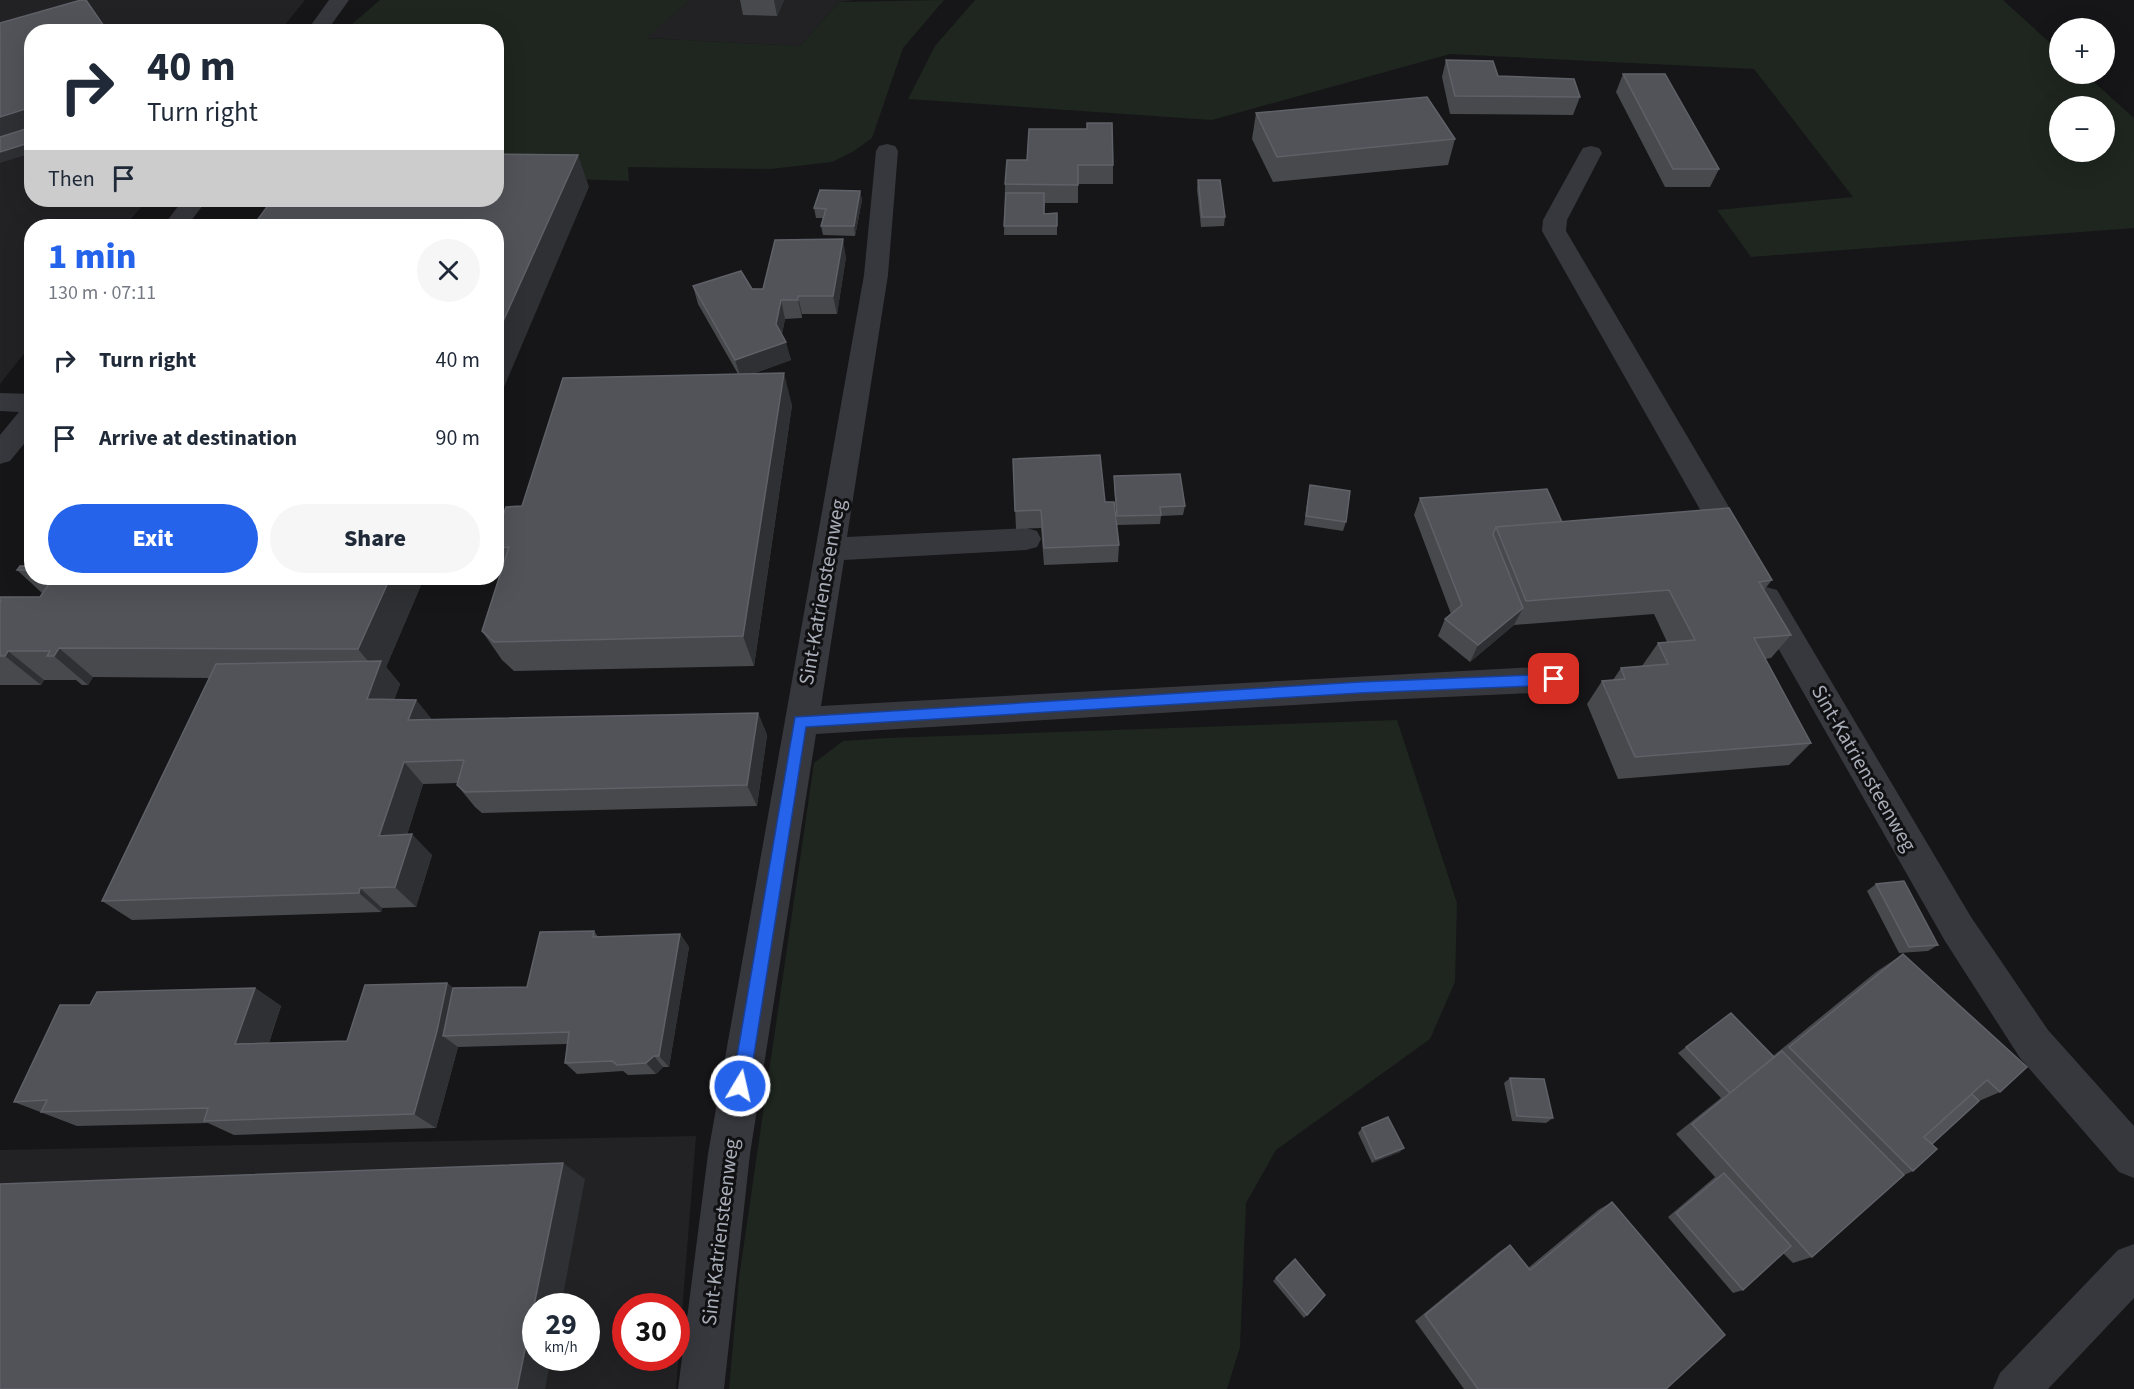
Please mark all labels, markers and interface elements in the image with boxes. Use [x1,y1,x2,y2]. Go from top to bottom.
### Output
map controls [2049,18,2115,162]
button: + [2049,18,2115,84]
text: 40 m [147,37,236,97]
icon: right [48,48,126,126]
text: Turn right [147,93,258,132]
button: − [2049,96,2115,162]
icon: arrive [107,162,140,195]
text: Then [48,163,95,195]
text: 1 min [48,231,136,282]
button: close [417,239,480,302]
text: 130 m · 07:11 [48,279,156,307]
icon: right [48,344,81,377]
text: Turn right [99,344,196,376]
text: 40 m [435,344,480,376]
icon: arrive [48,422,81,455]
text: Arrive at destination [99,422,297,454]
text: 90 m [435,422,480,454]
street label: Sint-Katriensteenweg [791,496,853,687]
button: Exit [48,504,258,573]
button: Share [270,504,480,573]
pin [1528,653,1579,704]
icon: arrive [1537,662,1570,695]
street label: Sint-Katriensteenweg [1804,679,1924,857]
position arrow [708,1054,772,1118]
street label: Sint-Katriensteenweg [694,1136,746,1327]
speed limit sign: 30 [612,1293,690,1371]
text: 29 [545,1303,577,1346]
text: km/h [544,1337,578,1358]

